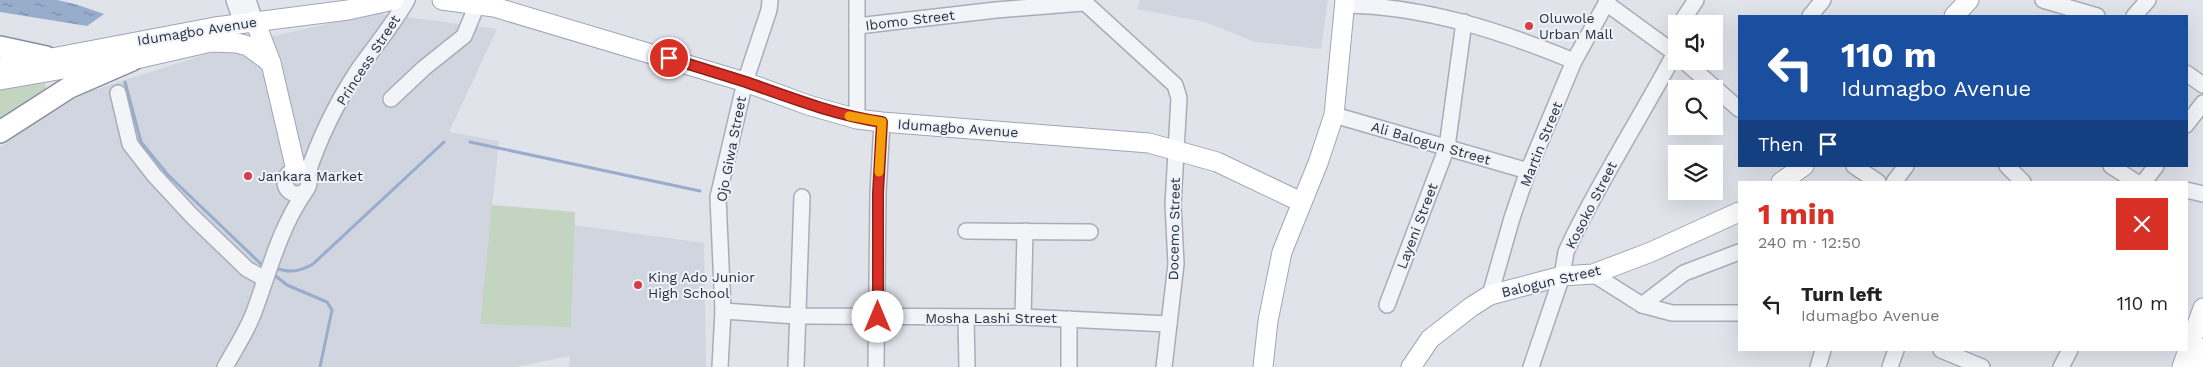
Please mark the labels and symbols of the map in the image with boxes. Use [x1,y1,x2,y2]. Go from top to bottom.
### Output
street label: Ibomo Street [864,7,956,33]
place label: Oluwole Urban Mall [1539,10,1614,42]
street label: Princess Street [333,12,403,108]
street label: Idumagbo Avenue [136,14,258,48]
marker: Oluwole Urban Mall [1523,20,1535,32]
pin [648,37,690,79]
street label: Ojo Giwa Street [713,95,749,203]
street label: Martin Street [1517,99,1565,189]
street label: Idumagbo Avenue [897,116,1019,140]
street label: Ali Balogun Street [1369,118,1493,168]
street label: Kosoko Street [1562,159,1620,251]
place label: Jankara Market [258,168,363,184]
marker: Jankara Market [242,170,254,182]
street label: Docemo Street [1165,177,1183,281]
street label: Layeni Street [1393,181,1441,271]
street label: Balogun Street [1500,262,1602,300]
place label: King Ado Junior High School [648,269,755,301]
marker: King Ado Junior High School [632,279,644,291]
position arrow [851,290,903,342]
street label: Mosha Lashi Street [925,310,1057,326]

